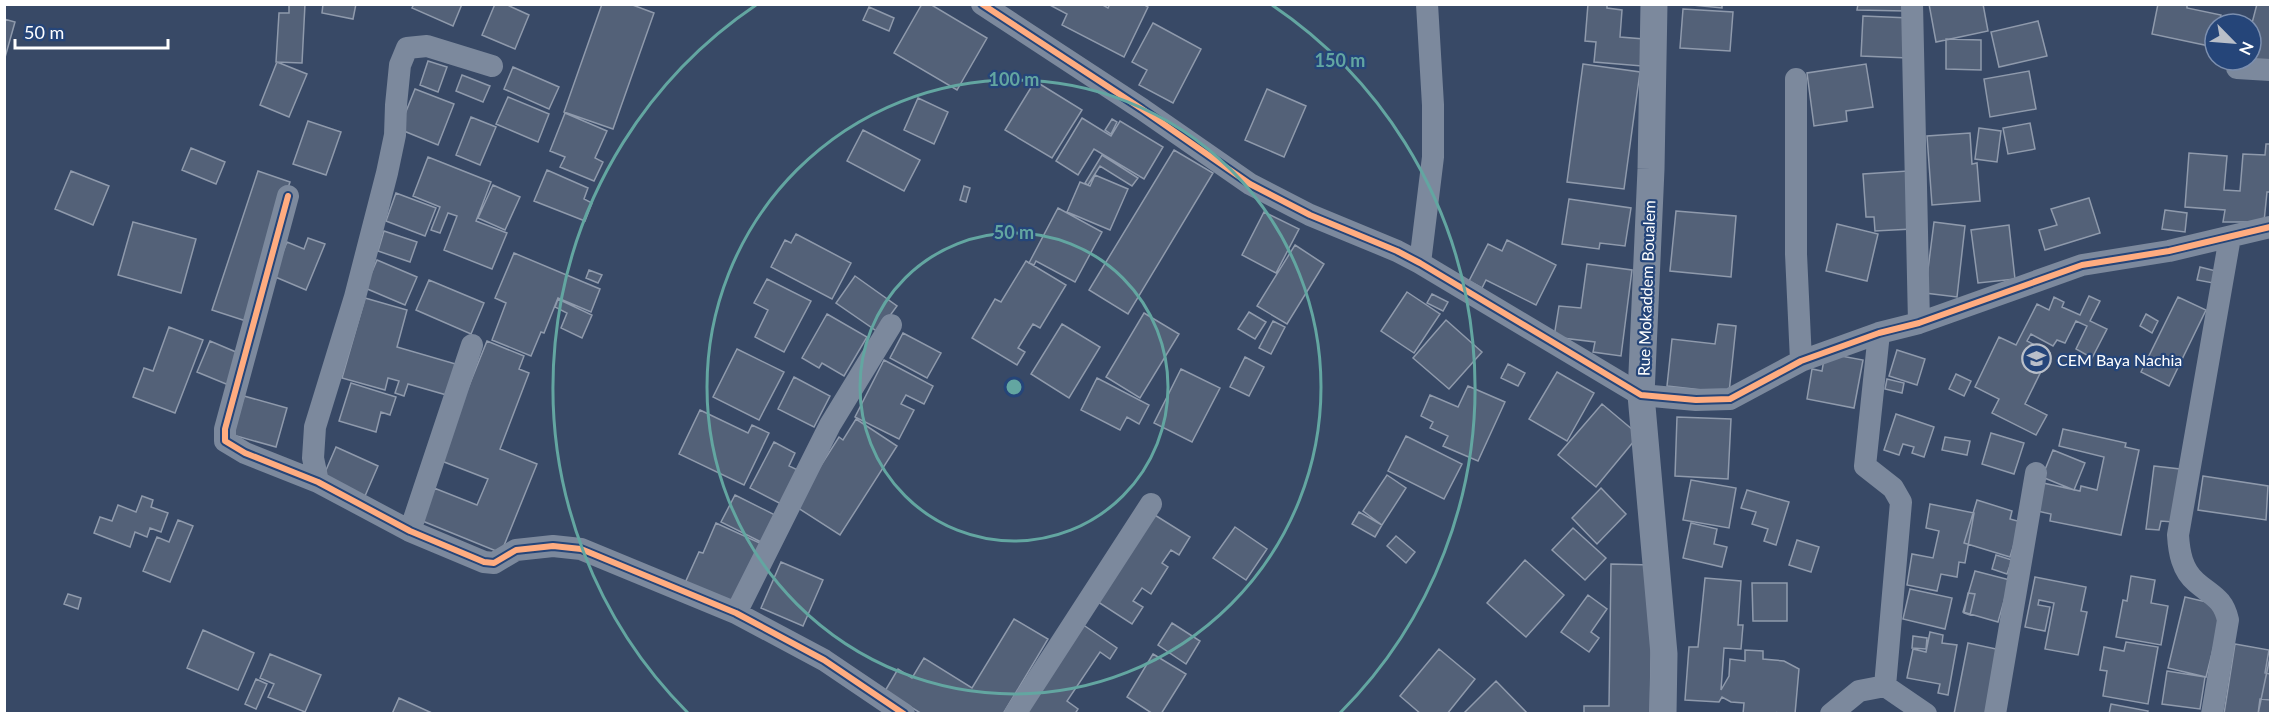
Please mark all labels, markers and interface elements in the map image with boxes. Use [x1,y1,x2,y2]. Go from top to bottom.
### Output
scale bar [15,12,168,50]
north arrow [2203,12,2263,72]
text: 50 m [24,21,64,43]
text: N [2236,39,2258,58]
text: 150 m [1315,49,1365,71]
text: 100 m [989,68,1039,90]
street label: Rue Mokaddem Boualem [1633,200,1659,376]
text: 50 m [994,221,1034,243]
school or university icon: CEM Baya Nachia [2020,343,2052,375]
place label: CEM Baya Nachia [2057,350,2182,369]
centre of rings [1004,377,1024,397]

